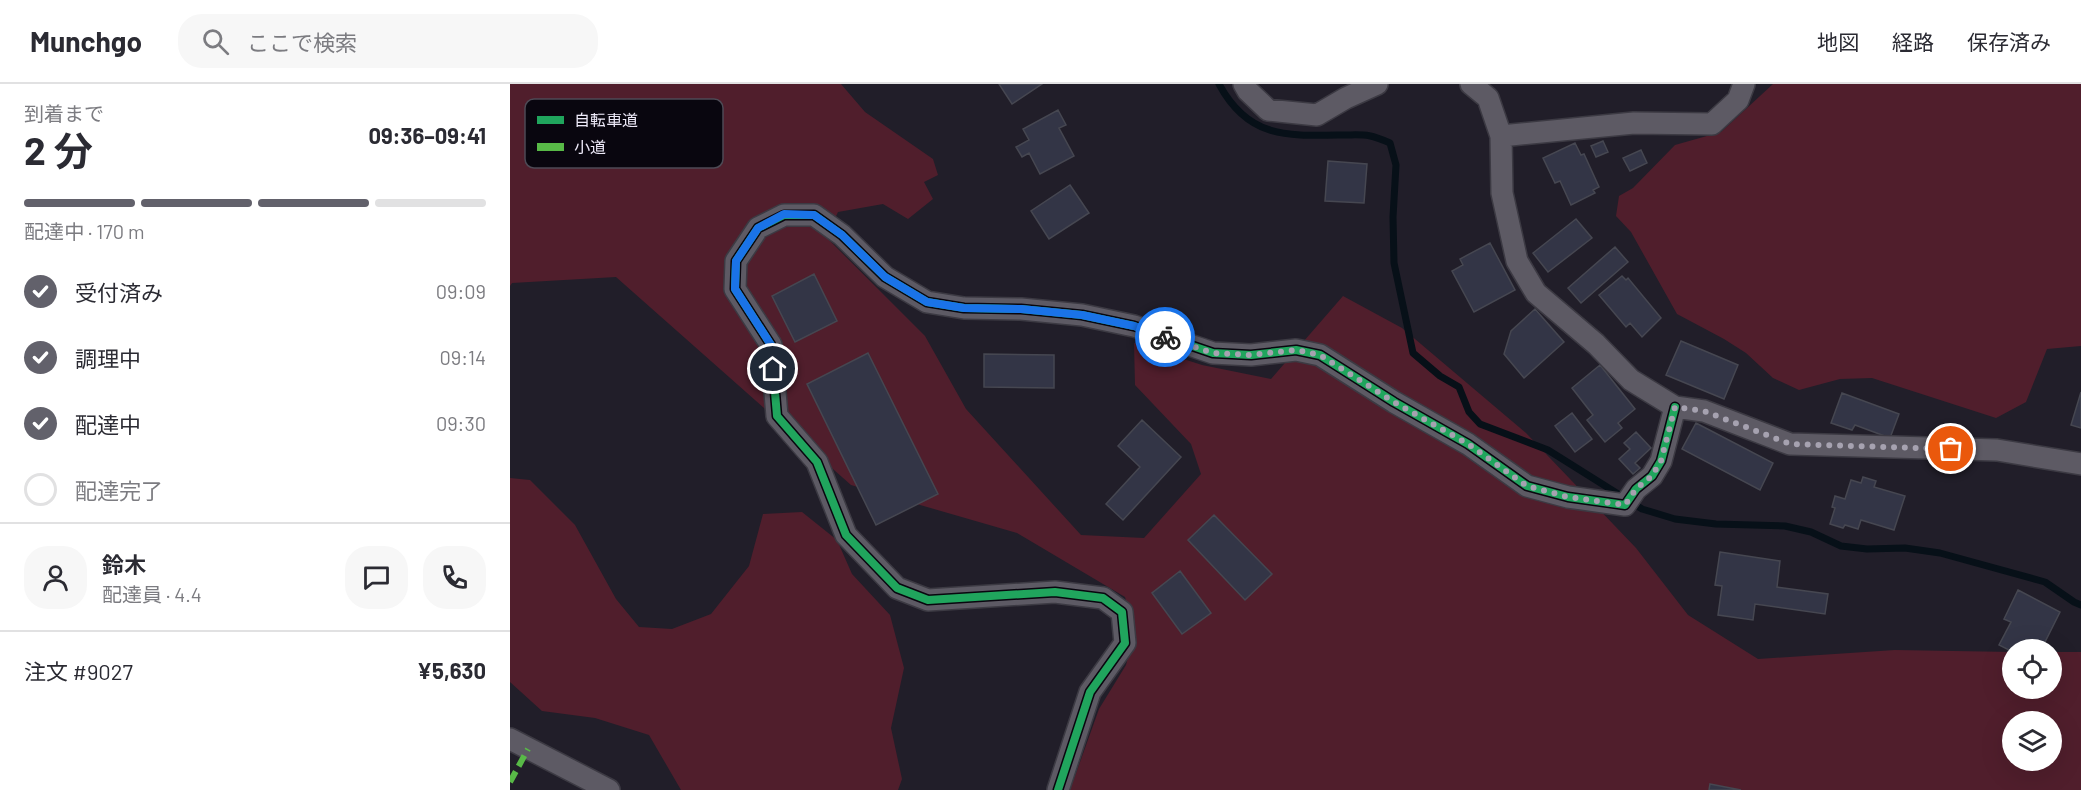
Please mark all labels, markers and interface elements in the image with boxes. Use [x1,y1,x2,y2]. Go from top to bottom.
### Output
search box [178,14,598,68]
text: Munchgo [30,24,142,58]
icon: search [199,25,232,58]
text: ここで検索 [247,29,357,55]
text: 地図 [1817,29,1859,54]
text: 経路 [1892,29,1934,54]
text: 保存済み [1967,29,2051,54]
legend [525,99,723,168]
text: 到着まで [24,101,104,125]
text: 自転車道 [574,110,638,129]
text: 09:36–09:41 [368,122,486,148]
text: 2 分 [24,126,93,173]
text: 小道 [574,137,606,156]
text: 配達中 · 170 m [24,219,145,243]
icon: check [24,275,57,308]
text: 受付済み [75,279,163,305]
text: 09:09 [436,279,486,303]
courier [1135,307,1195,367]
icon: bike [1149,321,1182,354]
icon: check [24,341,57,374]
pin [747,343,798,394]
text: 調理中 [75,345,141,371]
text: 09:14 [439,345,486,369]
icon: home [756,352,789,385]
icon: check [24,407,57,440]
text: 配達中 [75,411,141,437]
text: 09:30 [436,411,486,435]
pin [1925,423,1976,474]
icon: bag [1934,432,1967,465]
text: 配達完了 [75,477,163,503]
button: person [24,546,87,609]
button: chat [345,546,408,609]
button: phone [423,546,486,609]
text: 鈴木 [102,551,146,577]
text: 配達員 · 4.4 [102,582,202,606]
map controls [2002,639,2062,771]
button: locate [2002,639,2062,699]
text: ¥5,630 [417,657,486,683]
text: 注文 #9027 [24,658,133,684]
button: layers [2002,711,2062,771]

